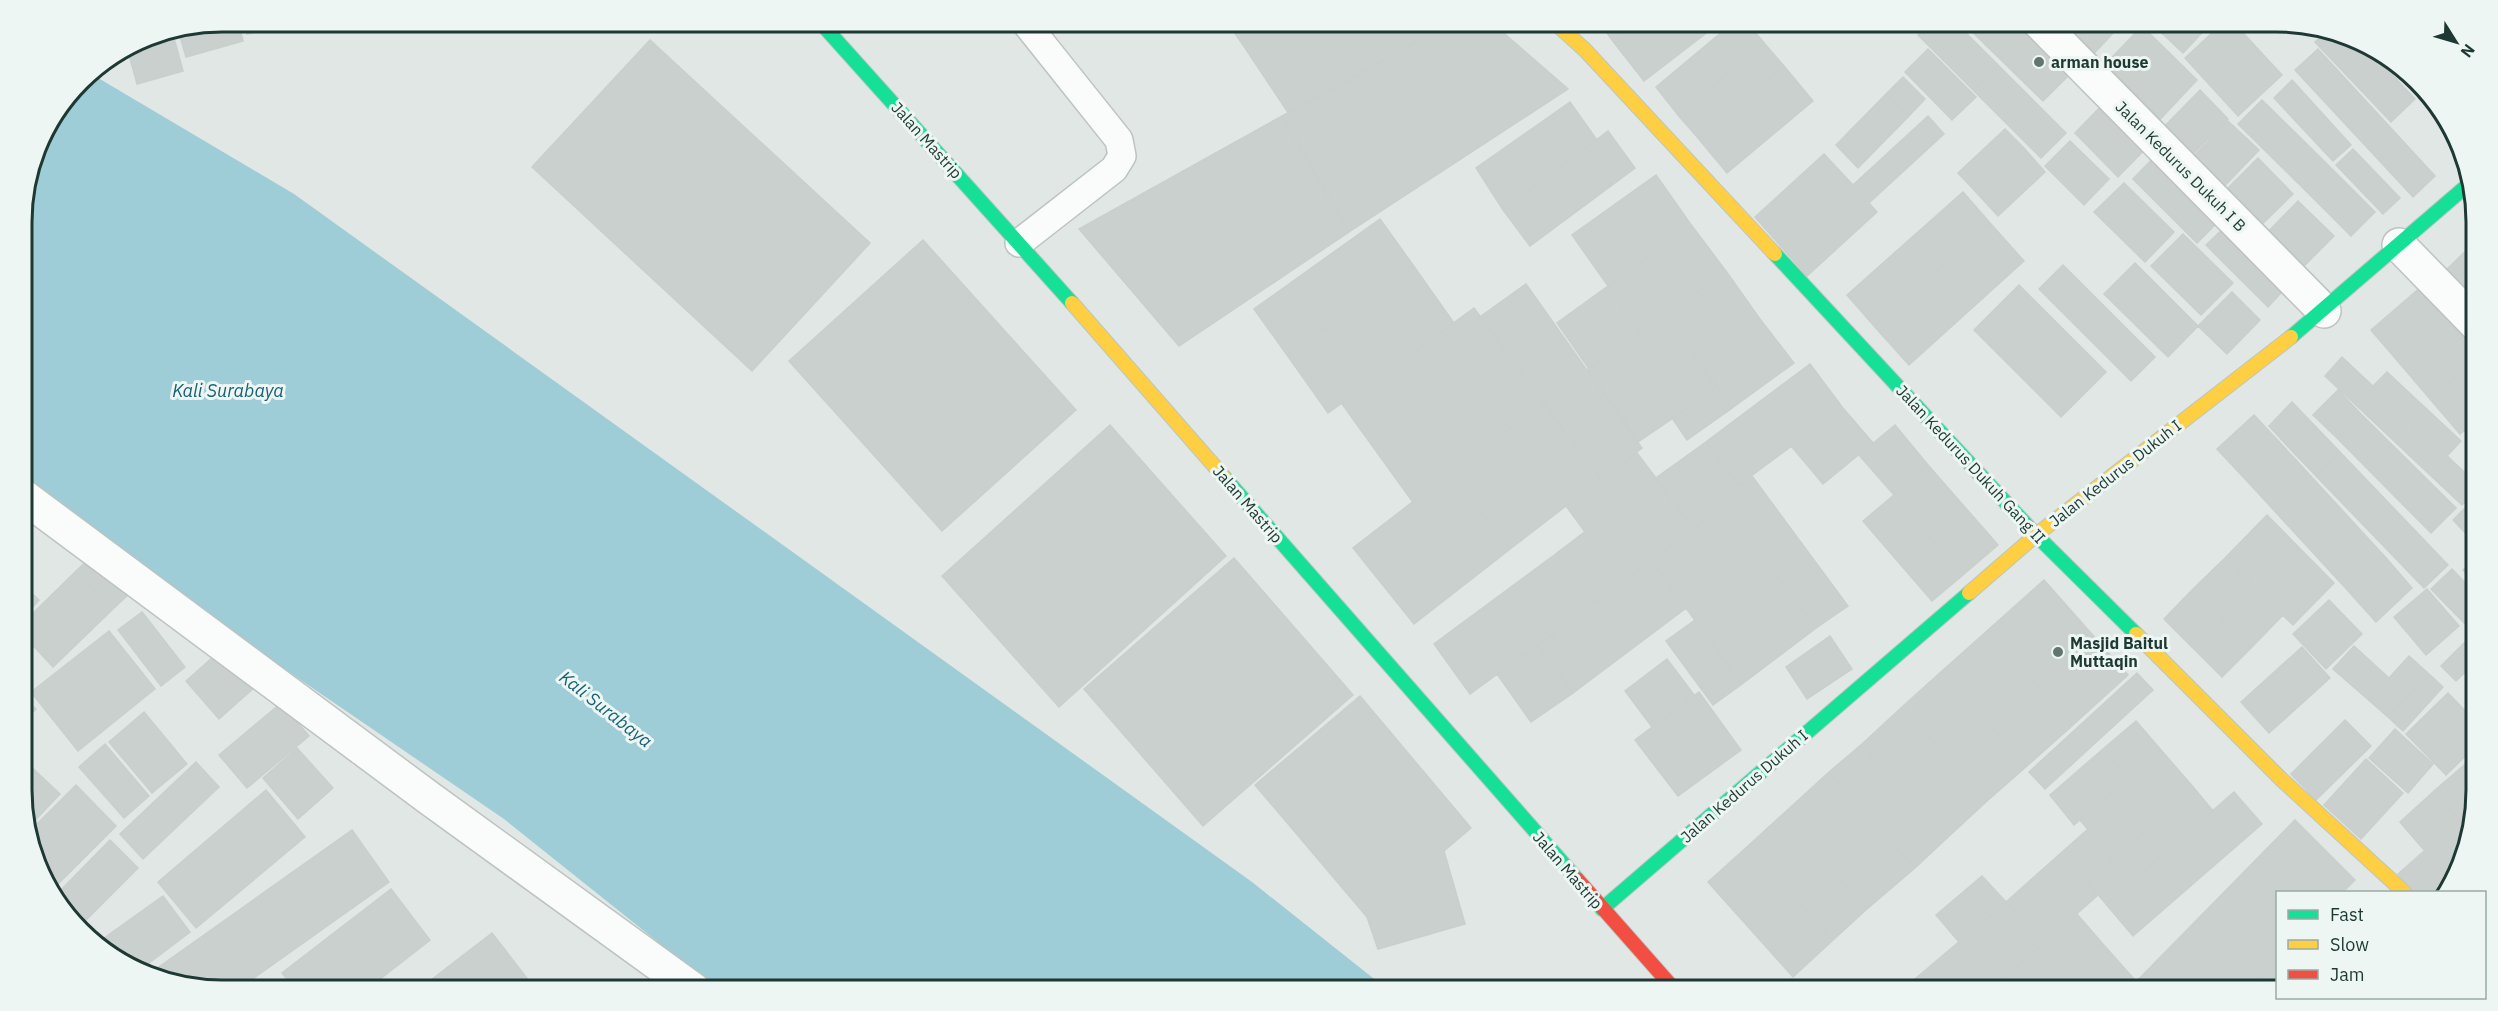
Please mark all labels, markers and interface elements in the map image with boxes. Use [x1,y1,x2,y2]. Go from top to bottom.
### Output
north arrow [2426,12,2486,72]
text: N [2457,40,2479,62]
place label: arman house [2051,52,2148,72]
marker: arman house [2032,55,2046,69]
street label: Jalan Mastrip [887,97,967,183]
street label: Jalan Kedurus Dukuh I B [2112,97,2250,235]
water label: Kali Surabaya [172,379,284,402]
street label: Jalan Kedurus Dukuh Gang II [1892,380,2050,548]
street label: Jalan Kedurus Dukuh I [2045,415,2185,531]
street label: Jalan Mastrip [1209,461,1287,547]
place label: Masjid Baitul Muttaqin [2070,633,2168,671]
marker: Masjid Baitul Muttaqin [2051,645,2065,659]
water label: Kali Surabaya [555,666,657,752]
street label: Jalan Kedurus Dukuh I [1676,725,1812,847]
street label: Jalan Mastrip [1529,827,1607,913]
legend [2276,891,2486,999]
text: Fast [2330,903,2364,926]
text: Slow [2330,933,2369,956]
text: Jam [2330,963,2365,986]

